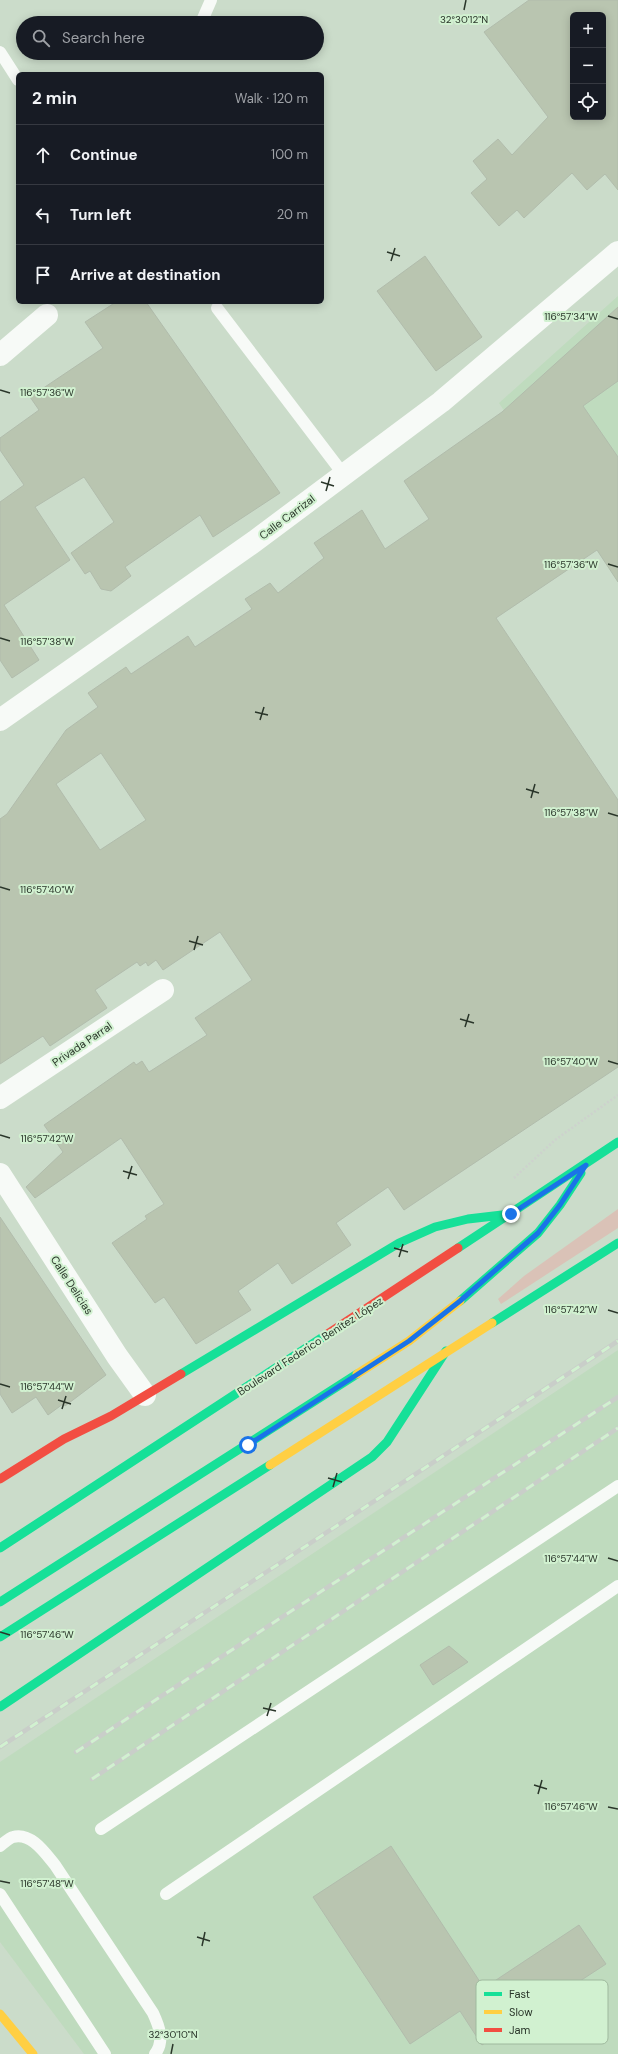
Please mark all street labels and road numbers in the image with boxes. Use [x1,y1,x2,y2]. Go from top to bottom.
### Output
street label: Calle Carrizal [256,492,318,542]
street label: Privada Parral [49,1019,115,1069]
street label: Calle Delicias [48,1253,96,1317]
street label: Boulevard Federico Benítez López [235,1294,385,1398]

